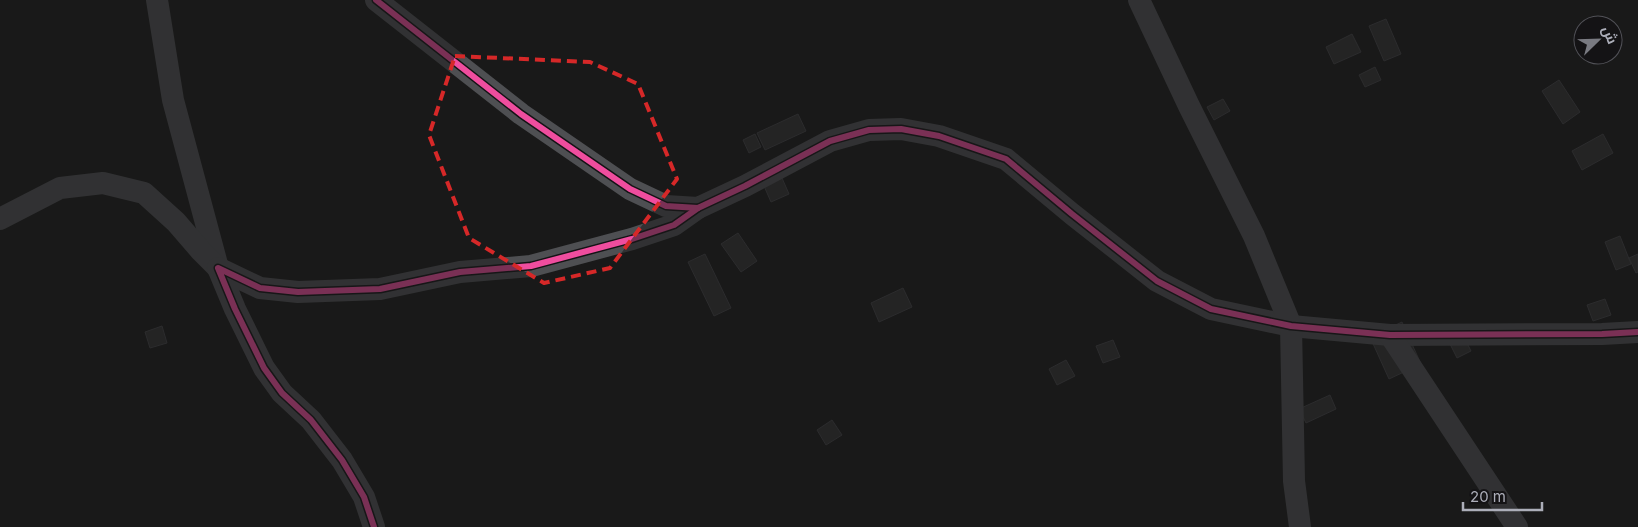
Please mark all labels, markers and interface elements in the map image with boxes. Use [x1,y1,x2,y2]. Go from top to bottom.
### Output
north arrow [1573,15,1623,65]
text: ش [1598,23,1622,47]
scale bar [1463,480,1542,512]
text: 20 m [1470,487,1506,506]

